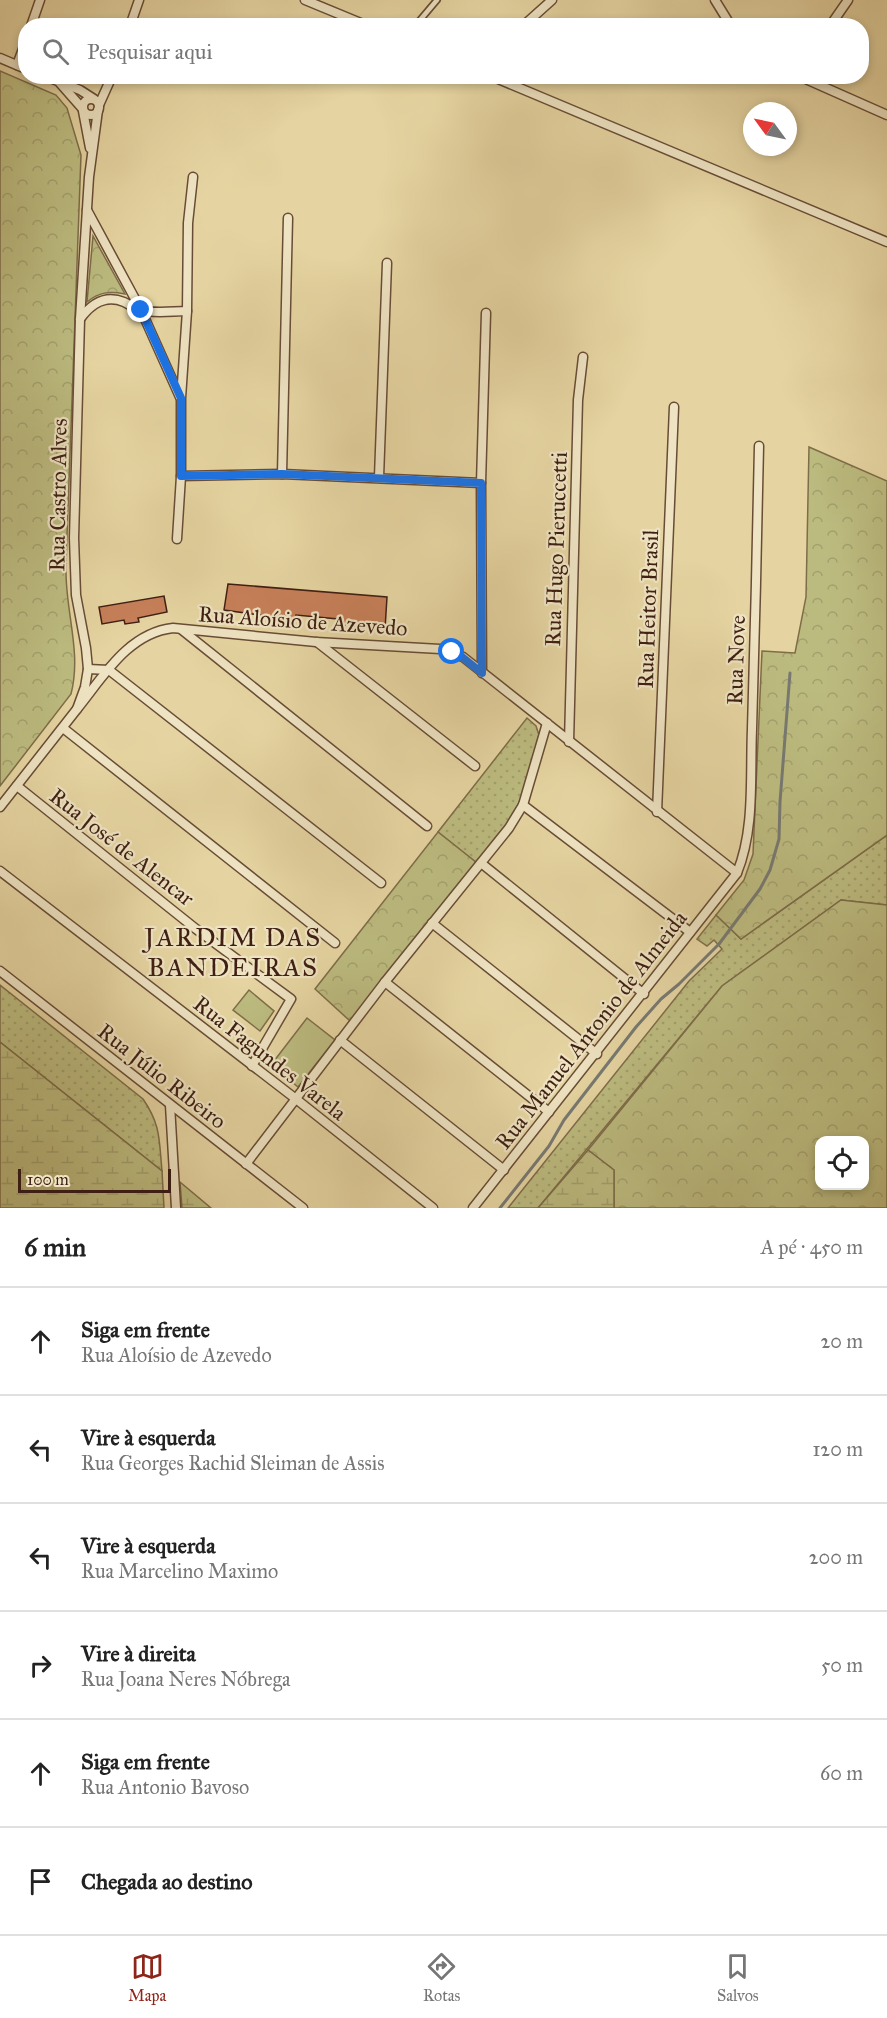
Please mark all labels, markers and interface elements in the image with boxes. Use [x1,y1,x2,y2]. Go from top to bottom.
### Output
search box [18,18,869,84]
icon: search [39,35,72,68]
text: Pesquisar aqui [87,38,212,65]
north arrow [743,102,797,156]
route end [127,296,153,322]
street label: Rua Castro Alves [43,418,73,572]
street label: Rua Hugo Pieruccetti [539,451,573,647]
street label: Rua Heitor Brasil [632,529,664,689]
street label: Rua Aloísio de Azevedo [197,600,409,642]
street label: Rua Nove [721,615,751,705]
route start [438,638,464,664]
street label: Rua José de Alencar [44,782,200,912]
street label: Rua Manuel Antonio de Almeida [489,905,693,1155]
district label: JARDIM DAS BANDEIRAS [141,921,322,983]
street label: Rua Fagundes Varela [188,990,352,1127]
street label: Rua Júlio Ribeiro [92,1017,232,1135]
map controls [815,1136,869,1190]
button: locate [815,1136,869,1190]
scale bar [18,1166,171,1194]
text: 100 m [27,1170,69,1189]
text: 6 min [24,1231,86,1263]
text: A pé · 450 m [761,1235,863,1259]
text: Siga em frente [81,1316,210,1343]
icon: ahead [24,1325,57,1358]
text: 20 m [820,1329,863,1353]
text: Rua Aloísio de Azevedo [81,1343,272,1367]
text: Vire à esquerda [81,1424,215,1451]
icon: left [24,1433,57,1466]
text: 120 m [812,1437,863,1461]
text: Rua Georges Rachid Sleiman de Assis [81,1451,385,1475]
text: Vire à esquerda [81,1532,215,1559]
icon: left [24,1541,57,1574]
text: 200 m [809,1545,863,1569]
text: Rua Marcelino Maximo [81,1559,278,1583]
text: Vire à direita [81,1640,196,1667]
icon: right [24,1649,57,1682]
text: 50 m [821,1653,863,1677]
text: Rua Joana Neres Nóbrega [81,1667,290,1691]
text: Siga em frente [81,1748,210,1775]
icon: ahead [24,1757,57,1790]
text: 60 m [820,1761,863,1785]
text: Rua Antonio Bavoso [81,1775,249,1799]
icon: arrive [24,1865,57,1898]
text: Chegada ao destino [81,1868,252,1895]
tab: Mapa [128,1950,166,2005]
tab: Rotas [423,1950,460,2005]
tab: Salvos [717,1950,759,2005]

